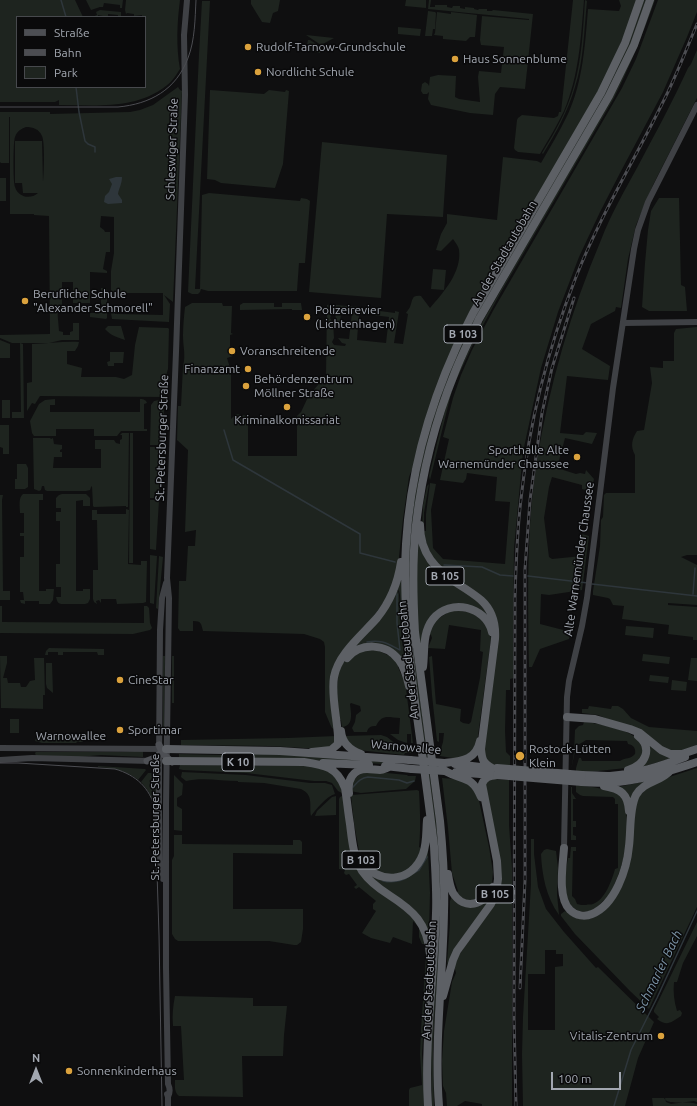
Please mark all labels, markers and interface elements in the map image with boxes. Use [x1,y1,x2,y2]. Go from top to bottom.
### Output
legend [16,16,146,88]
text: Straße [54,26,90,39]
place label: Rudolf-Tarnow-Grundschule [256,40,406,54]
marker: Rudolf-Tarnow-Grundschule [243,42,253,52]
text: Bahn [54,46,82,59]
place label: Haus Sonnenblume [463,52,567,66]
marker: Haus Sonnenblume [450,54,460,64]
place label: Nordlicht Schule [266,65,354,79]
text: Park [54,66,78,79]
marker: Nordlicht Schule [253,67,263,77]
street label: Schleswiger Straße [163,98,181,200]
street label: An der Stadtautobahn [468,198,540,308]
place label: Berufliche Schule "Alexander Schmorell" [33,287,153,315]
marker: Berufliche Schule "Alexander Schmorell" [20,296,30,306]
place label: Polizeirevier (Lichtenhagen) [315,303,395,331]
marker: Polizeirevier (Lichtenhagen) [302,312,312,322]
road number: B 103 [444,325,482,343]
place label: Voranschreitende [240,344,335,358]
marker: Voranschreitende [227,346,237,356]
place label: Finanzamt [184,362,240,376]
marker: Finanzamt [243,364,253,374]
place label: Behördenzentrum Möllner Straße [254,372,353,400]
street label: St.-Petersburger Straße [153,374,171,502]
marker: Behördenzentrum Möllner Straße [241,381,251,391]
marker: Kriminalkomissariat [282,402,292,412]
place label: Kriminalkomissariat [234,413,340,427]
place label: Sporthalle Alte Warnemünder Chaussee [438,443,569,471]
marker: Sporthalle Alte Warnemünder Chaussee [572,452,582,462]
street label: Alte Warnemünder Chaussee [561,481,597,637]
road number: B 105 [426,567,464,585]
street label: An der Stadtautobahn [395,600,421,720]
place label: CineStar [128,673,173,687]
marker: CineStar [115,675,125,685]
place label: Sportimar [128,723,182,737]
marker: Sportimar [115,725,125,735]
street label: Warnowallee [36,729,106,743]
street label: Warnowallee [370,737,442,757]
place label: Rostock-Lütten Klein [529,742,611,770]
marker: Rostock-Lütten Klein [514,750,526,762]
road number: K 10 [222,753,254,771]
street label: St.-Petersburger Straße [148,754,162,880]
road number: B 103 [342,851,380,869]
road number: B 105 [476,885,514,903]
street label: An der Stadtautobahn [419,920,439,1040]
water label: Schmarler Bach [632,928,686,1014]
place label: Vitalis-Zentrum [570,1029,653,1043]
marker: Vitalis-Zentrum [656,1031,666,1041]
north arrow [16,1050,56,1090]
text: N [32,1052,40,1064]
place label: Sonnenkinderhaus [77,1064,177,1078]
scale bar [553,1064,623,1090]
marker: Sonnenkinderhaus [64,1066,74,1076]
text: 100 m [558,1072,591,1085]

